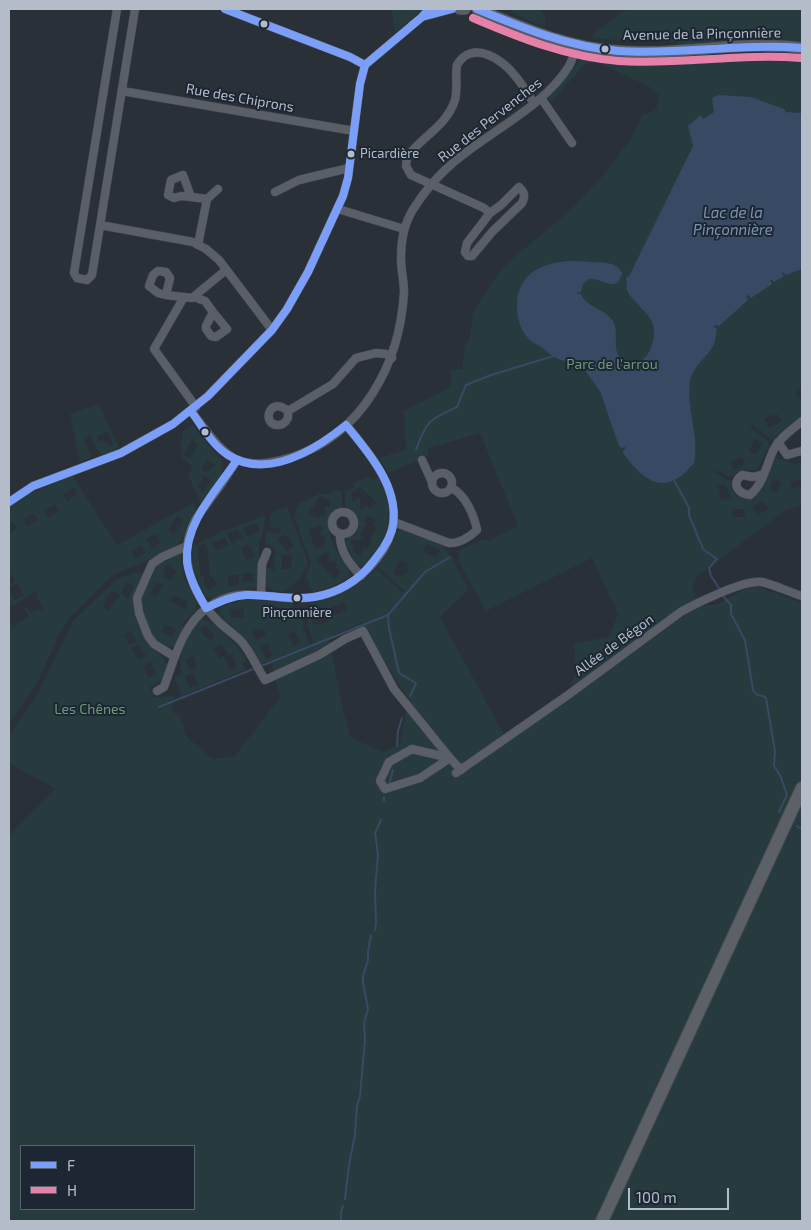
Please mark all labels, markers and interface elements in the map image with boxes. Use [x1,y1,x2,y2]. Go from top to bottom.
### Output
unlabelled marker [259,19,269,29]
street label: Avenue de la Pinçonnière [623,24,781,44]
unlabelled marker [600,44,610,54]
street label: Rue des Pervenches [435,74,545,166]
street label: Rue des Chiprons [185,80,295,116]
place label: Picardière [360,146,419,162]
marker: Picardière [346,149,356,159]
water label: Lac de la Pinçonnière [693,204,773,239]
park label: Parc de l'arrou [566,356,658,372]
unlabelled marker [200,427,210,437]
marker: Pinçonnière [292,593,302,603]
place label: Pinçonnière [262,605,332,621]
street label: Allée de Bégon [571,611,657,679]
park label: Les Chênes [54,701,126,717]
legend [20,1145,195,1210]
text: F [67,1156,75,1174]
scale bar [631,1178,732,1210]
text: H [67,1181,77,1199]
text: 100 m [636,1188,677,1206]

